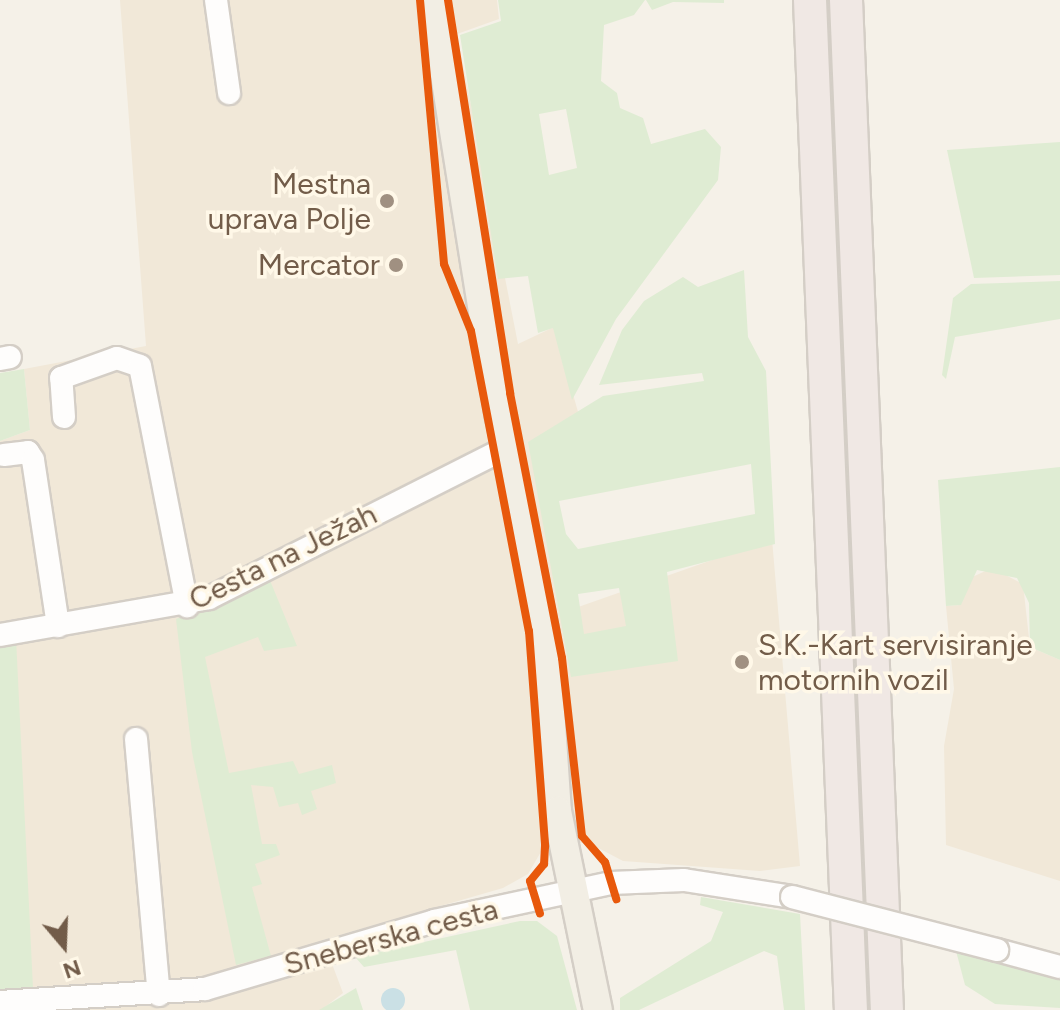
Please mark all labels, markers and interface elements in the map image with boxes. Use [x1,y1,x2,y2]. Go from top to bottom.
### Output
place label: Mestna uprava Polje [208,166,371,236]
marker: Mestna uprava Polje [378,192,396,210]
place label: Mercator [258,247,380,283]
marker: Mercator [387,256,405,274]
street label: Cesta na Ježah [183,496,383,618]
place label: S.K.-Kart servisiranje motornih vozil [758,627,1033,698]
marker: S.K.-Kart servisiranje motornih vozil [733,653,751,671]
street label: Sneberska cesta [280,891,502,983]
north arrow [24,906,104,986]
text: N [60,954,84,985]

